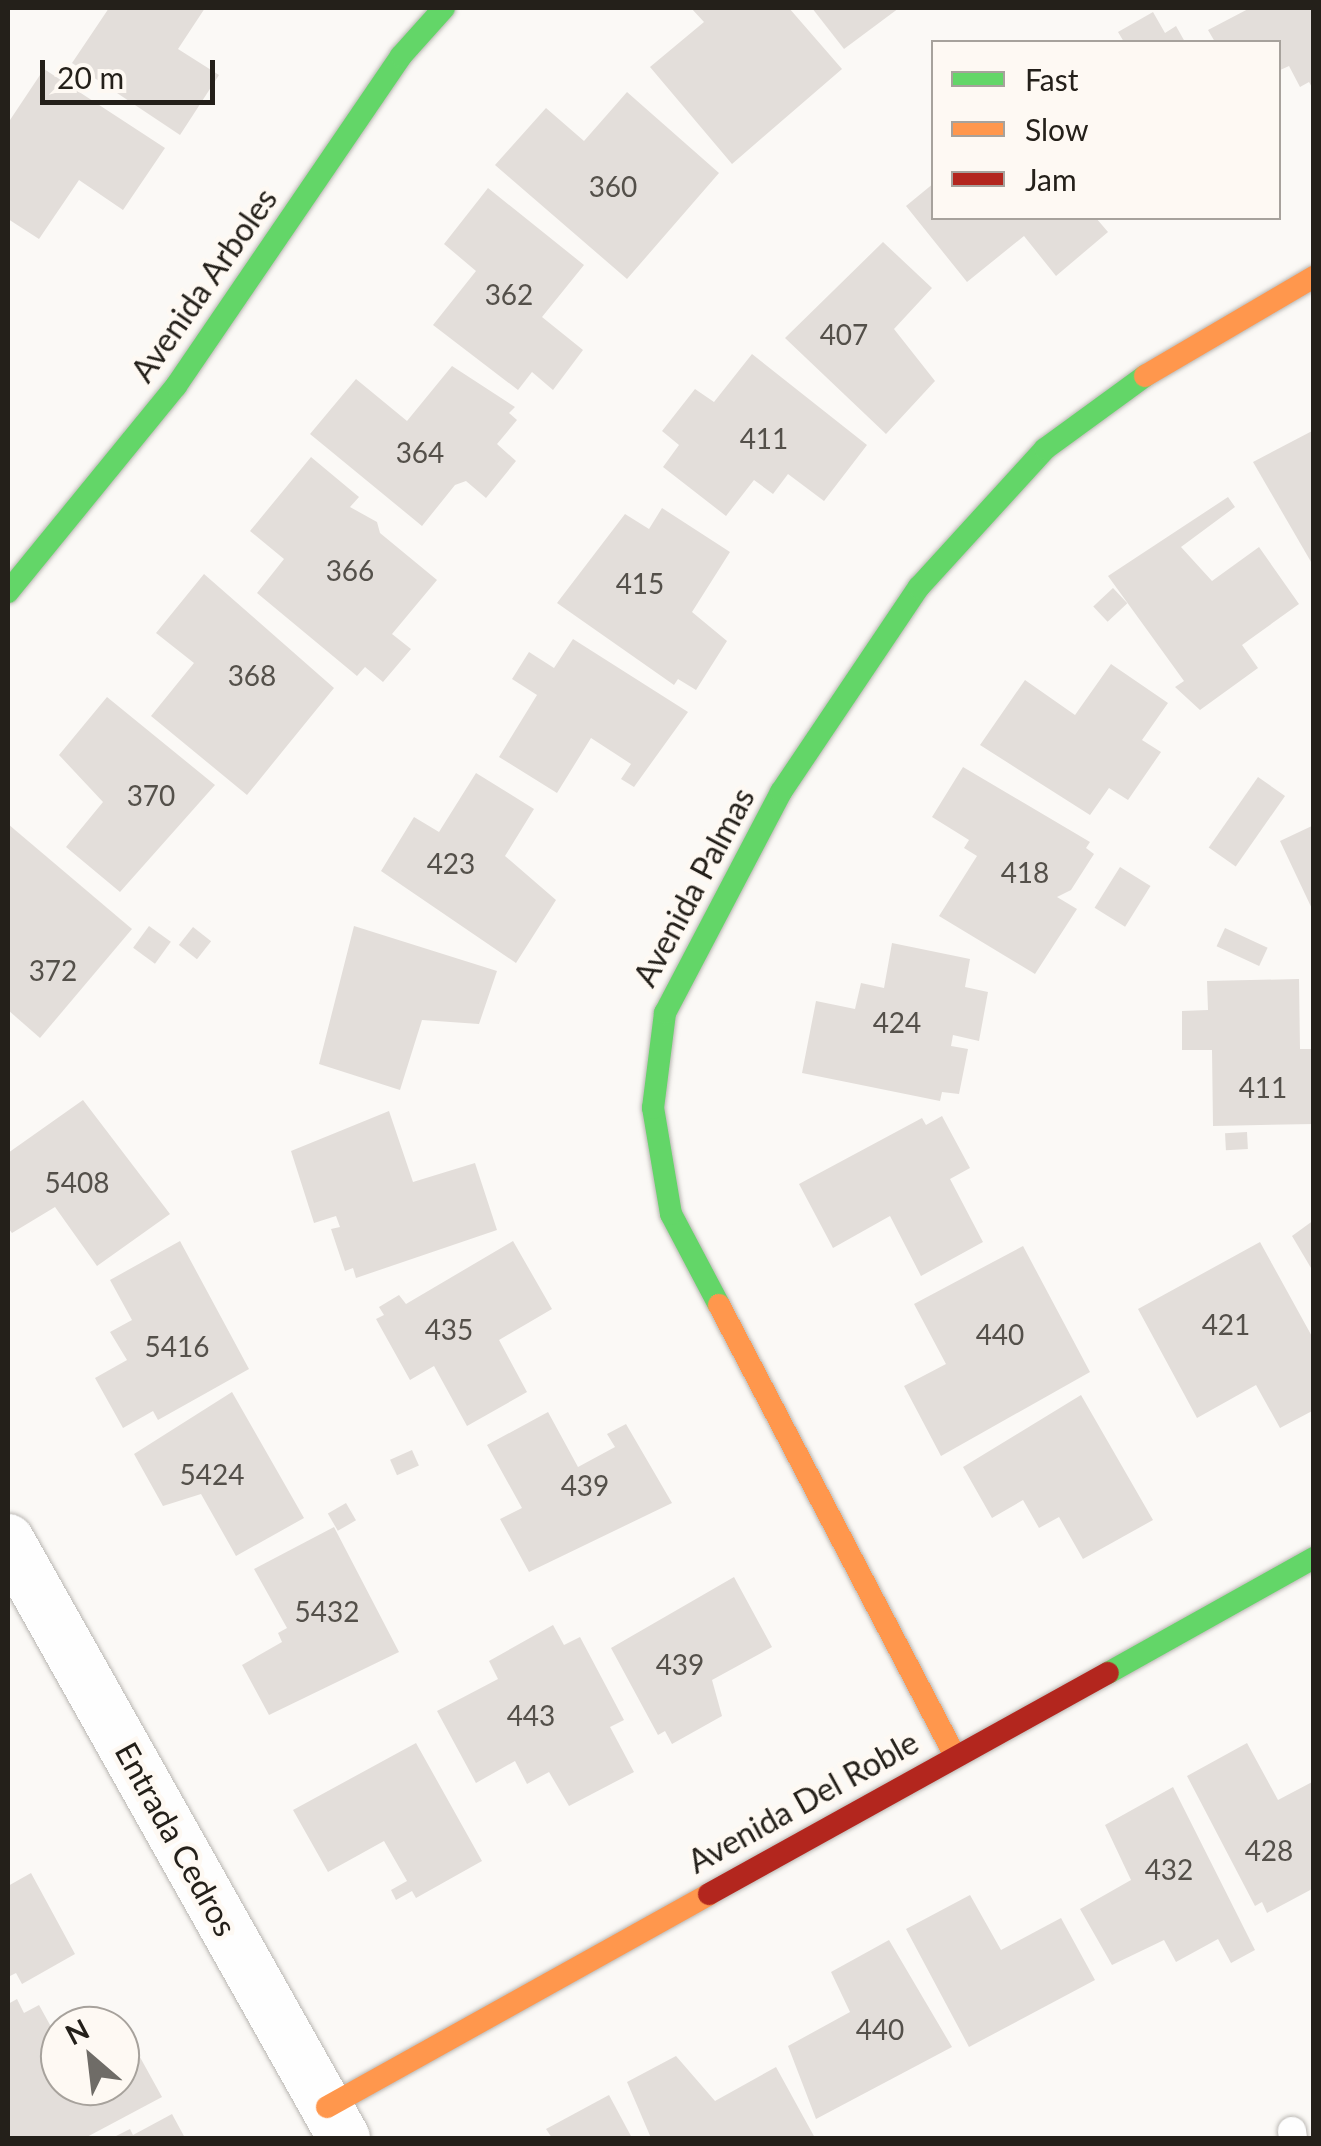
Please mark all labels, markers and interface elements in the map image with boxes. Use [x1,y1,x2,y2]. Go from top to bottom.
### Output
scale bar [45,40,220,102]
legend [931,40,1281,220]
text: 20 m [57,59,124,95]
text: Fast [1025,61,1079,97]
text: Slow [1025,111,1088,147]
text: Jam [1025,161,1077,197]
house number: 360 [589,169,637,203]
street label: Avenida Arboles [123,180,285,390]
house number: 362 [485,277,533,311]
house number: 407 [820,317,868,351]
house number: 411 [740,421,788,455]
house number: 364 [396,435,444,469]
house number: 366 [326,553,374,587]
house number: 415 [616,566,664,600]
house number: 368 [228,658,276,692]
house number: 370 [127,778,175,812]
street label: Avenida Palmas [626,781,762,993]
house number: 423 [427,846,475,880]
house number: 418 [1001,855,1049,889]
house number: 372 [29,953,77,987]
house number: 424 [873,1005,921,1039]
house number: 411 [1239,1070,1287,1104]
house number: 5408 [45,1165,109,1199]
house number: 421 [1202,1307,1250,1341]
house number: 435 [425,1312,473,1346]
house number: 440 [976,1317,1024,1351]
house number: 5416 [145,1329,209,1363]
house number: 5424 [180,1457,244,1491]
house number: 439 [561,1468,609,1502]
house number: 5432 [295,1594,359,1628]
house number: 439 [656,1647,704,1681]
house number: 443 [507,1698,555,1732]
street label: Avenida Del Roble [681,1723,925,1881]
street label: Entrada Cedros [107,1736,245,1942]
house number: 428 [1245,1833,1293,1867]
house number: 432 [1145,1852,1193,1886]
north arrow [40,2006,140,2106]
text: N [59,2011,94,2051]
house number: 440 [856,2012,904,2046]

